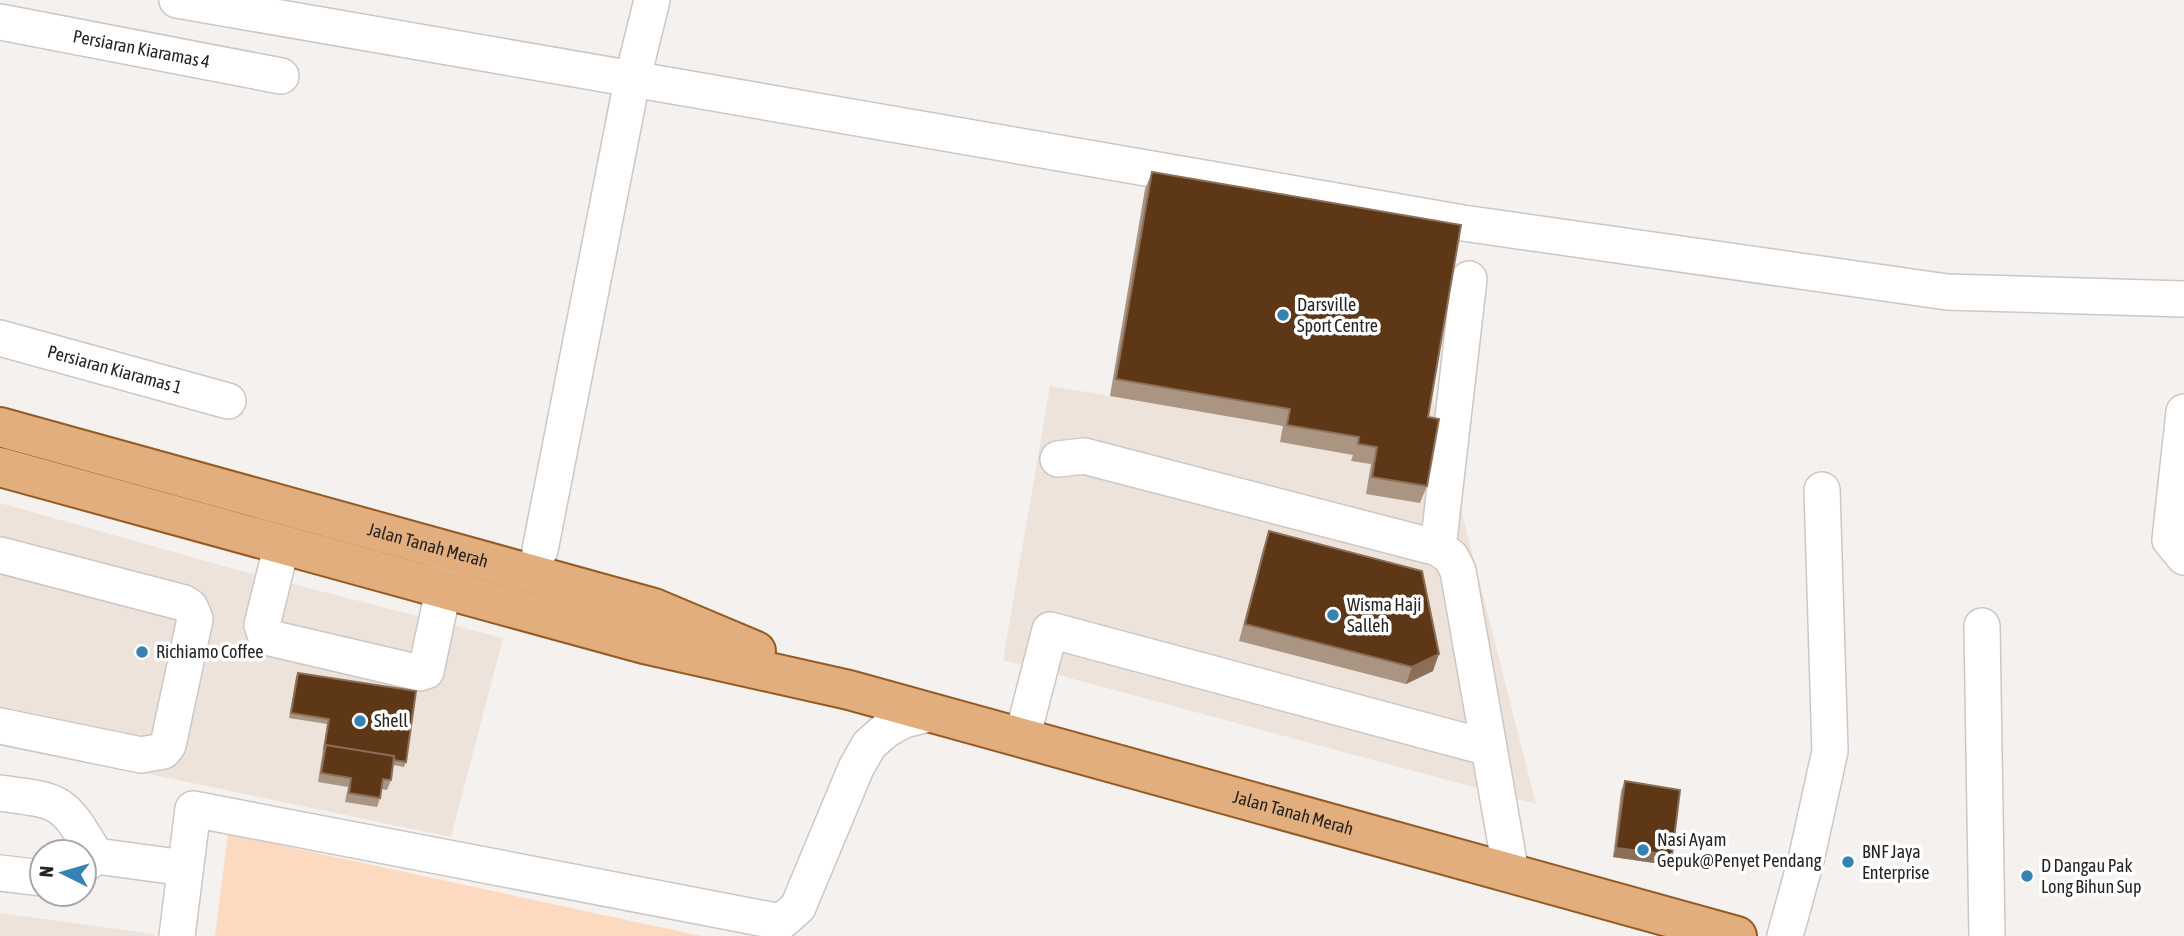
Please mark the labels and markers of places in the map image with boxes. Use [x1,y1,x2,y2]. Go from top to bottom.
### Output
place label: Darsville Sport Centre [1297,294,1378,336]
marker: Darsville Sport Centre [1275,307,1291,323]
place label: Wisma Haji Salleh [1347,594,1421,636]
marker: Wisma Haji Salleh [1325,607,1341,623]
place label: Richiamo Coffee [156,641,264,662]
marker: Richiamo Coffee [134,644,150,660]
place label: Shell [374,710,408,731]
marker: Shell [352,713,368,729]
place label: Nasi Ayam Gepuk@Penyet Pendang [1657,829,1822,871]
place label: BNF Jaya Enterprise [1862,841,1929,883]
marker: Nasi Ayam Gepuk@Penyet Pendang [1635,842,1651,858]
marker: BNF Jaya Enterprise [1840,854,1856,870]
place label: D Dangau Pak Long Bihun Sup [2041,855,2141,897]
marker: D Dangau Pak Long Bihun Sup [2019,868,2035,884]

